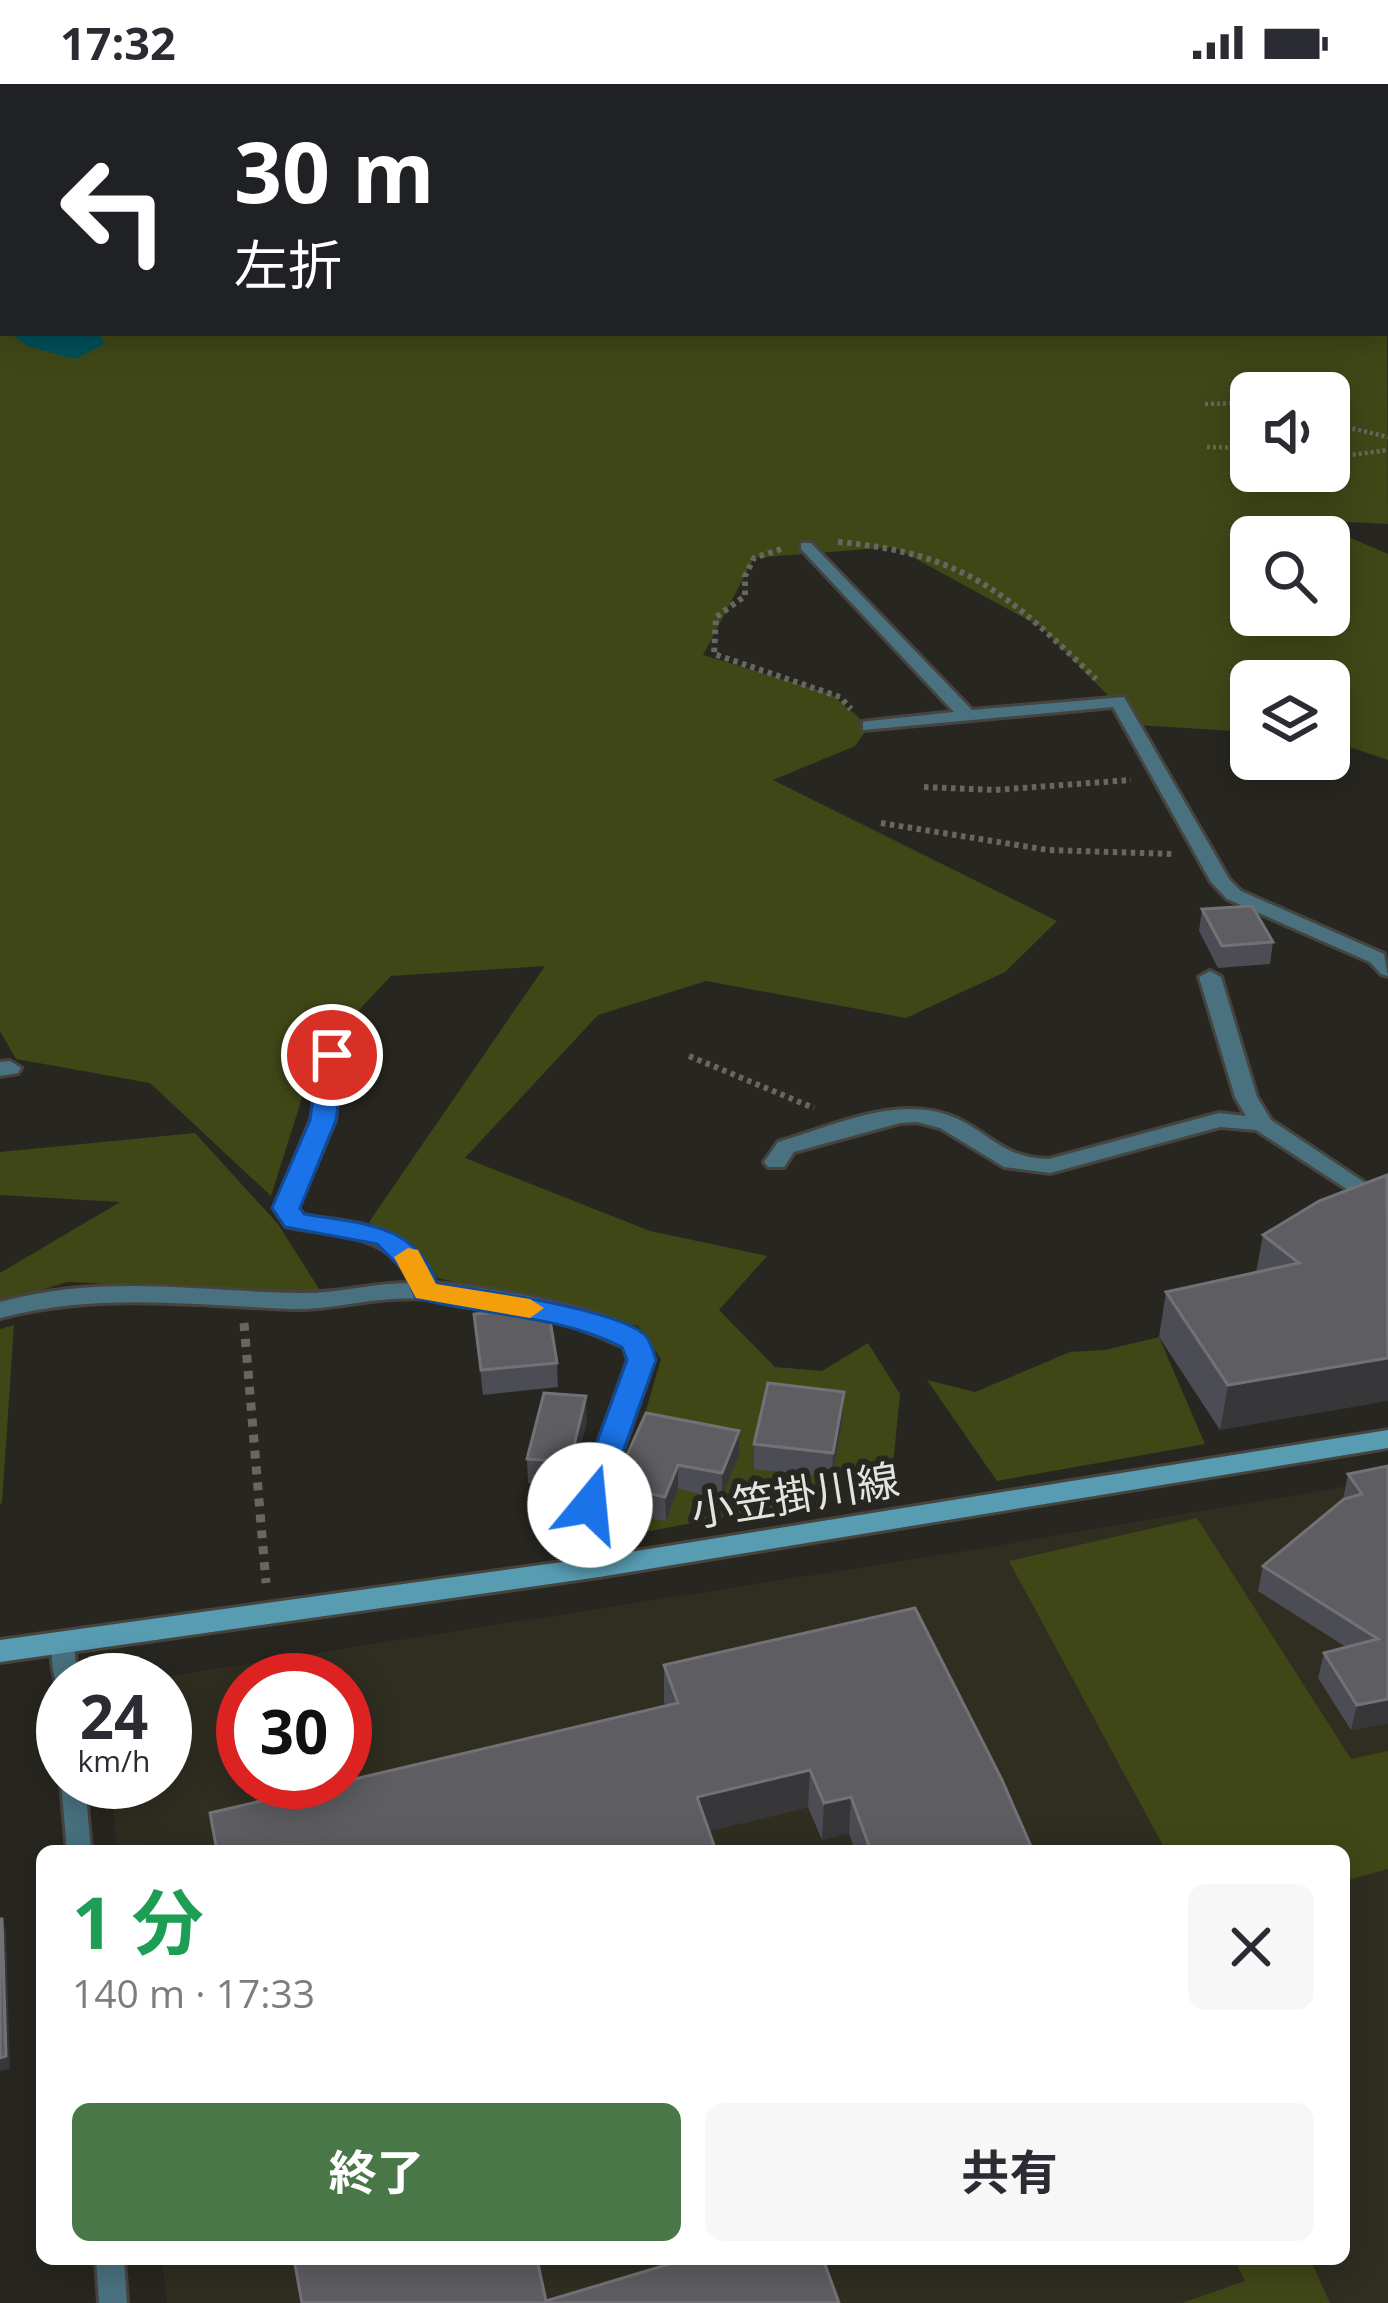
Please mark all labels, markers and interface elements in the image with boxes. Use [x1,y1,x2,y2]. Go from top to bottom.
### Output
text: 17:32 [60,12,176,73]
text: 30 m [234,113,434,228]
icon: left [36,132,192,288]
text: 左折 [234,227,342,301]
map controls [1230,372,1350,780]
button: sound [1230,372,1350,492]
button: search [1230,516,1350,636]
button: layers [1230,660,1350,780]
pin [281,1004,383,1106]
icon: arrive [299,1022,365,1088]
position arrow [527,1442,653,1568]
street label: 小笠掛川線 [687,1449,903,1539]
speed limit sign: 30 [216,1653,372,1809]
text: 24 [80,1675,148,1757]
text: km/h [78,1740,150,1781]
text: 1 分 [72,1872,204,1970]
button: close [1188,1884,1314,2010]
text: 140 m · 17:33 [72,1966,315,2019]
button: 終了 [72,2103,681,2241]
button: 共有 [705,2103,1314,2241]

